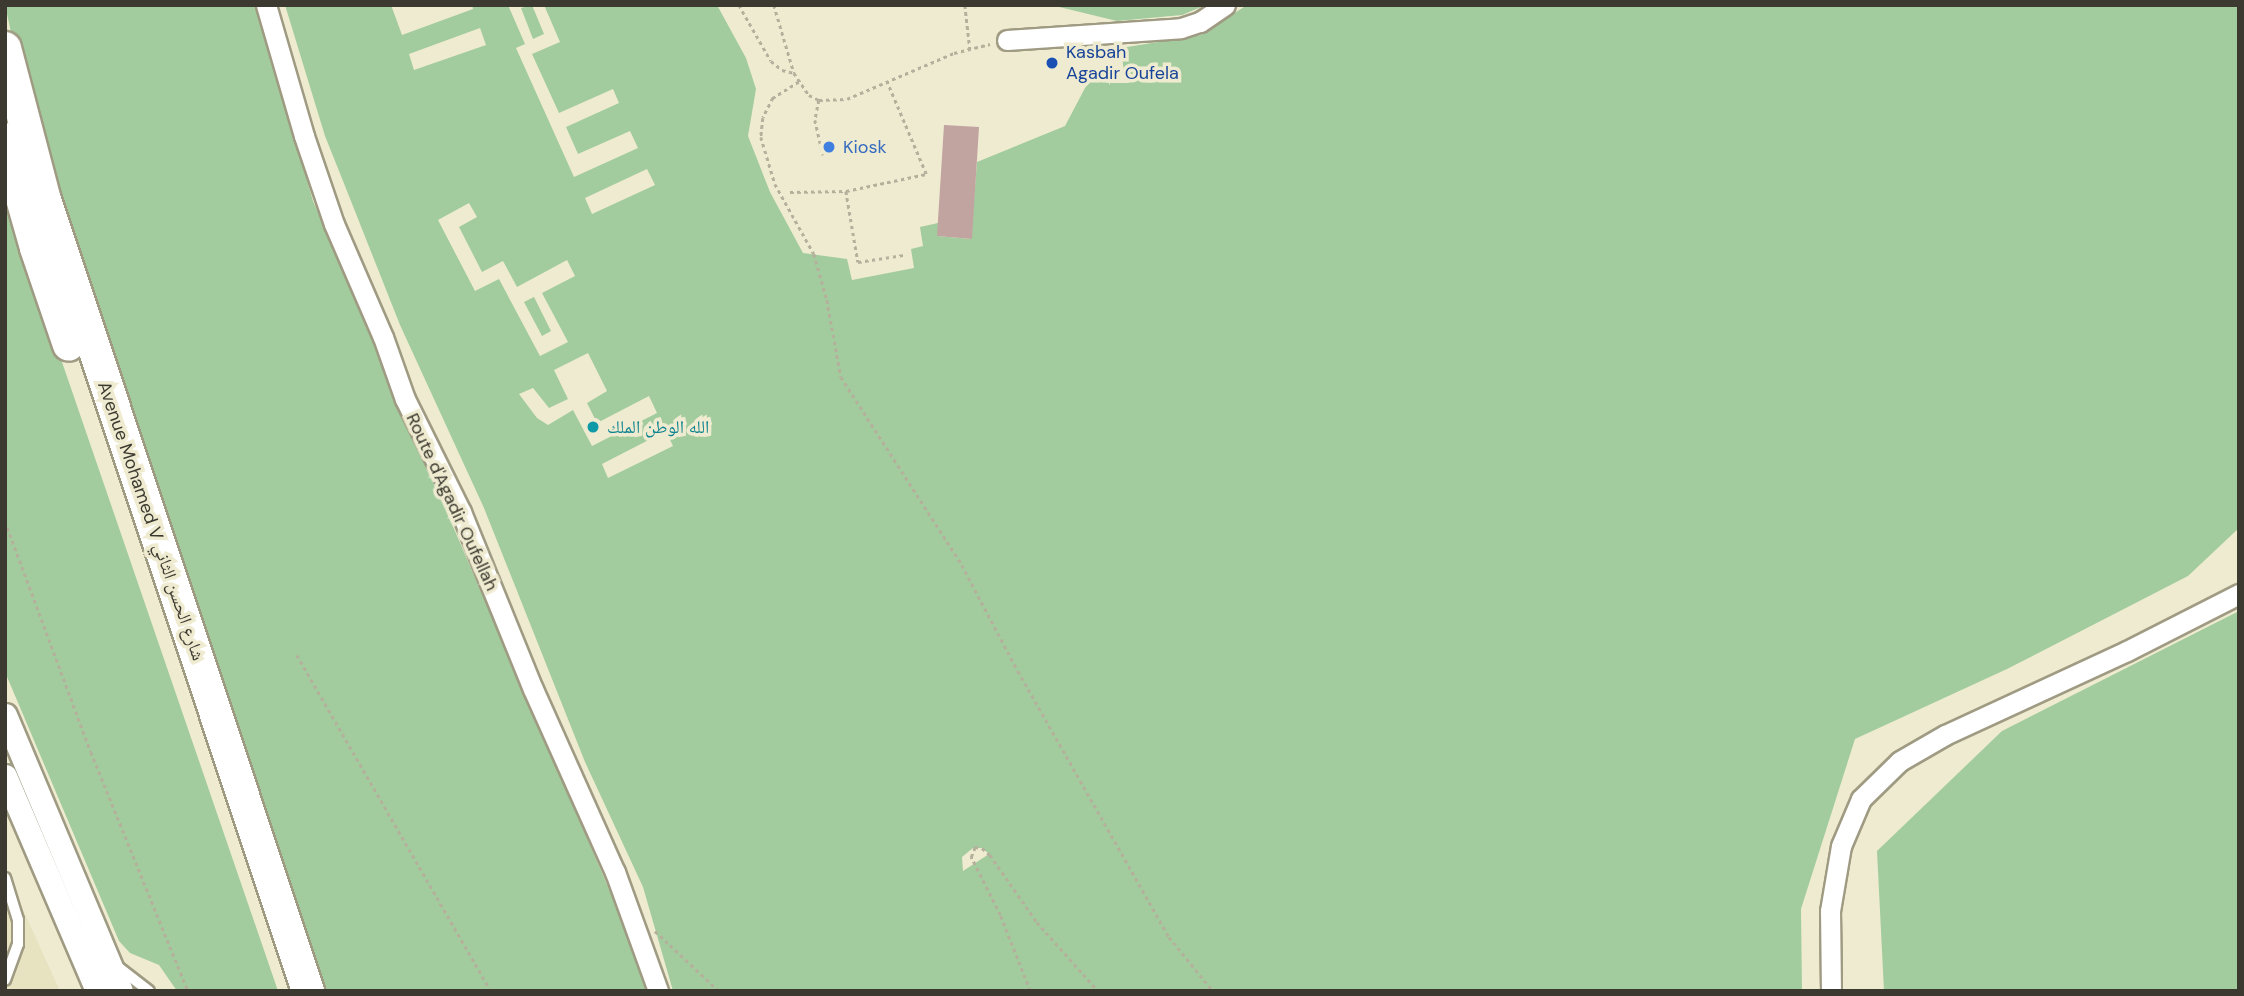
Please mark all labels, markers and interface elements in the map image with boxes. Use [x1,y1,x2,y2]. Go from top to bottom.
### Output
place label: Kasbah Agadir Oufela [1066,42,1179,84]
marker: Kasbah Agadir Oufela [1044,55,1060,71]
place label: Kiosk [843,136,887,158]
marker: Kiosk [821,139,837,155]
street label: Avenue Mohamed V شارع الحسن الثاني [93,379,209,663]
street label: Route d'Agadir Oufellah [401,410,503,594]
place label: الله الوطن الملك [607,416,709,438]
marker: الله الوطن الملك [585,419,601,435]

